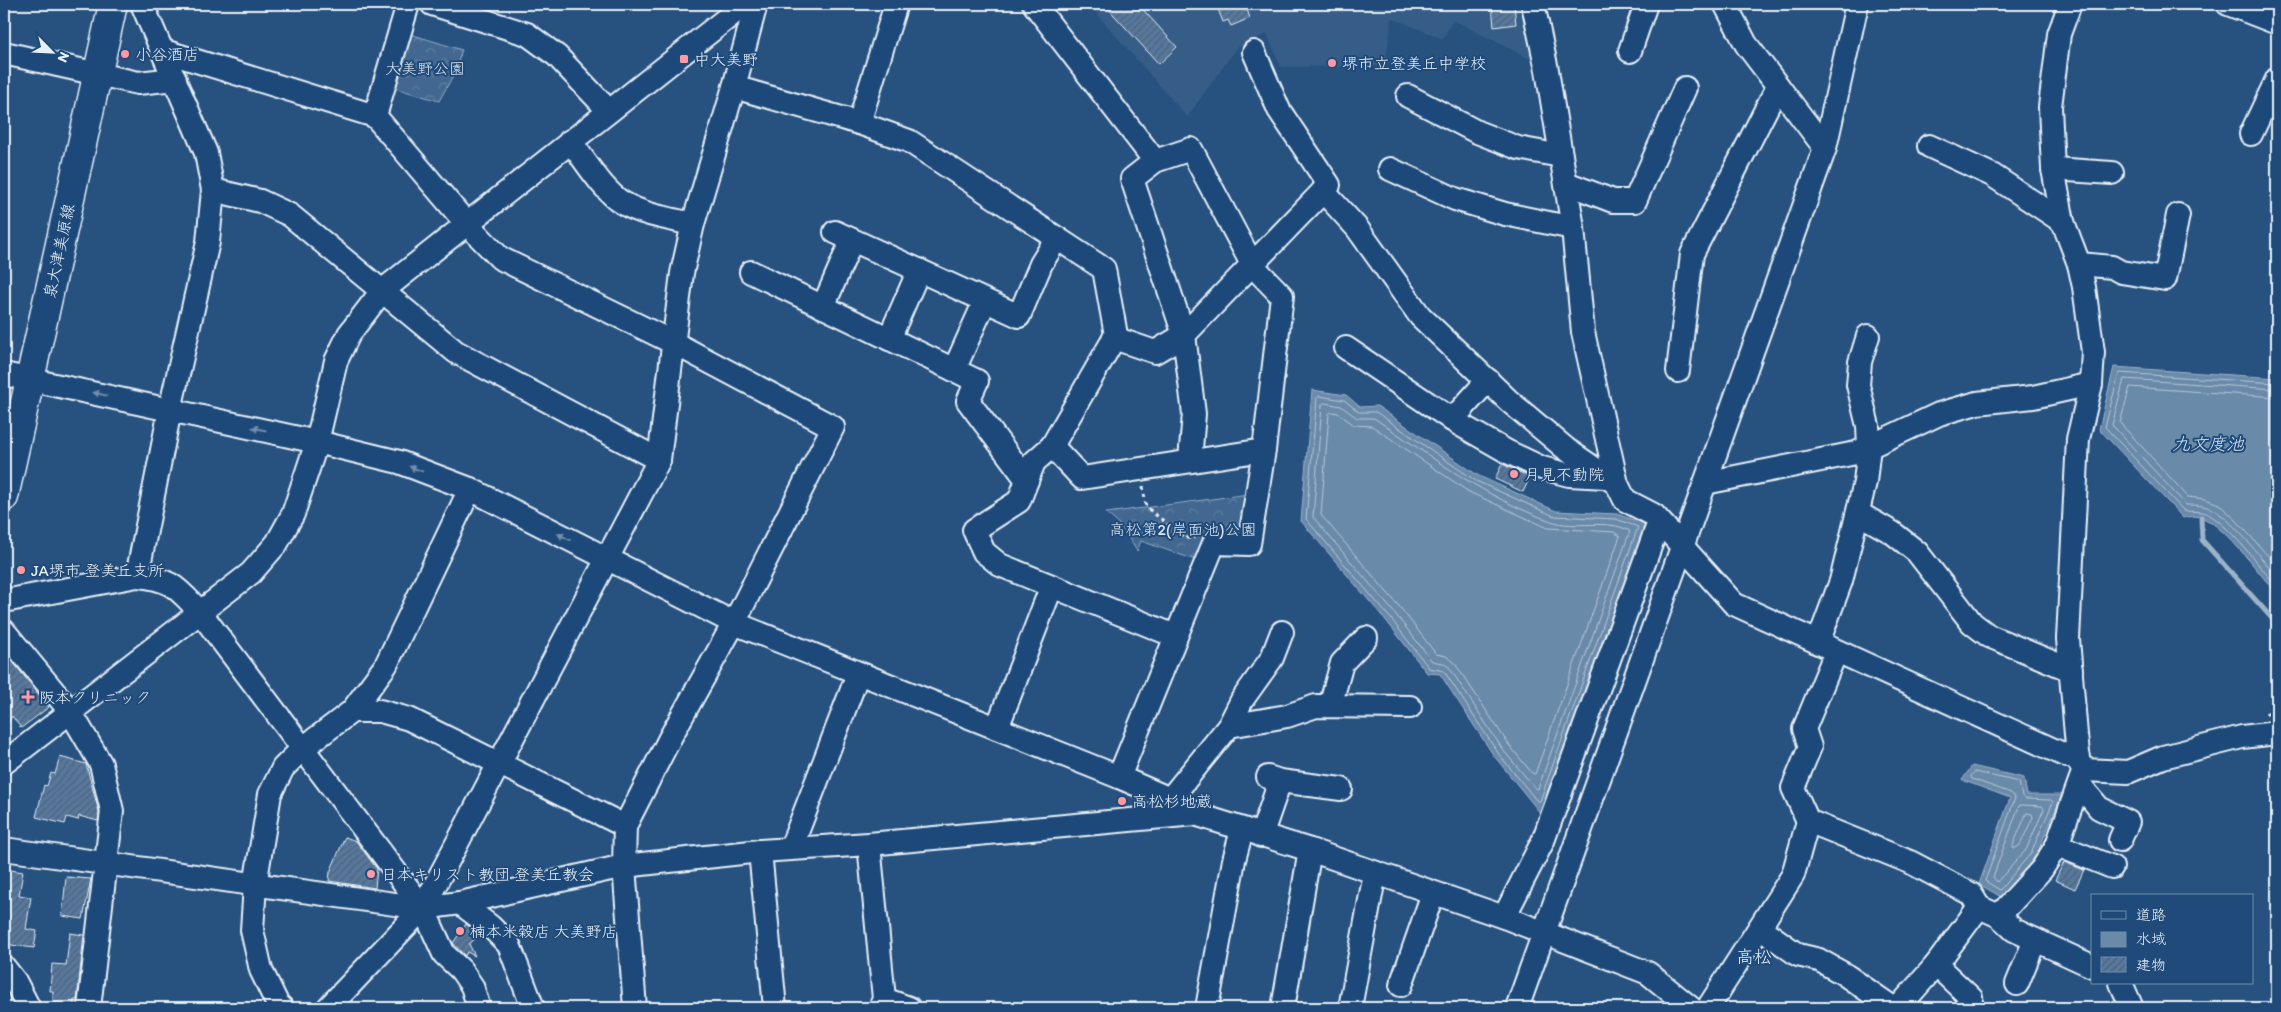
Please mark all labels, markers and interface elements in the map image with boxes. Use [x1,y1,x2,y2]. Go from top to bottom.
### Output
north arrow [28,28,78,78]
place label: 小谷酒店 [135,45,199,64]
marker: 小谷酒店 [119,48,131,60]
text: N [54,49,73,65]
place label: 中大美野 [694,50,758,69]
marker: 中大美野 [678,53,690,65]
place label: 堺市立登美丘中学校 [1342,54,1486,73]
marker: 堺市立登美丘中学校 [1326,57,1338,69]
park label: 大美野公園 [385,59,465,78]
street label: 泉大津美原線 [40,202,78,300]
one-way arrow [93,390,108,398]
one-way arrow [251,425,266,433]
water label: 九文度池 [2172,433,2245,455]
one-way arrow [408,465,423,473]
place label: 月見不動院 [1524,465,1604,484]
marker: 月見不動院 [1508,468,1520,480]
park label: 高松第2(岸面池)公園 [1110,520,1256,539]
one-way arrow [556,533,571,541]
place label: JA堺市 登美丘支所 [31,561,164,580]
marker: JA堺市 登美丘支所 [15,564,27,576]
place label: 阪本クリニック [39,688,151,707]
marker: 阪本クリニック [21,690,35,704]
place label: 高松杉地蔵 [1132,792,1212,811]
marker: 高松杉地蔵 [1116,795,1128,807]
place label: 日本キリスト教団 登美丘教会 [381,865,594,884]
marker: 日本キリスト教団 登美丘教会 [365,868,377,880]
legend [2091,894,2254,984]
text: 道路 [2136,906,2166,924]
place label: 楠本米穀店 大美野店 [470,922,618,941]
marker: 楠本米穀店 大美野店 [454,925,466,937]
text: 水域 [2136,930,2166,948]
district label: 高松 [1736,946,1772,968]
text: 建物 [2136,956,2166,974]

